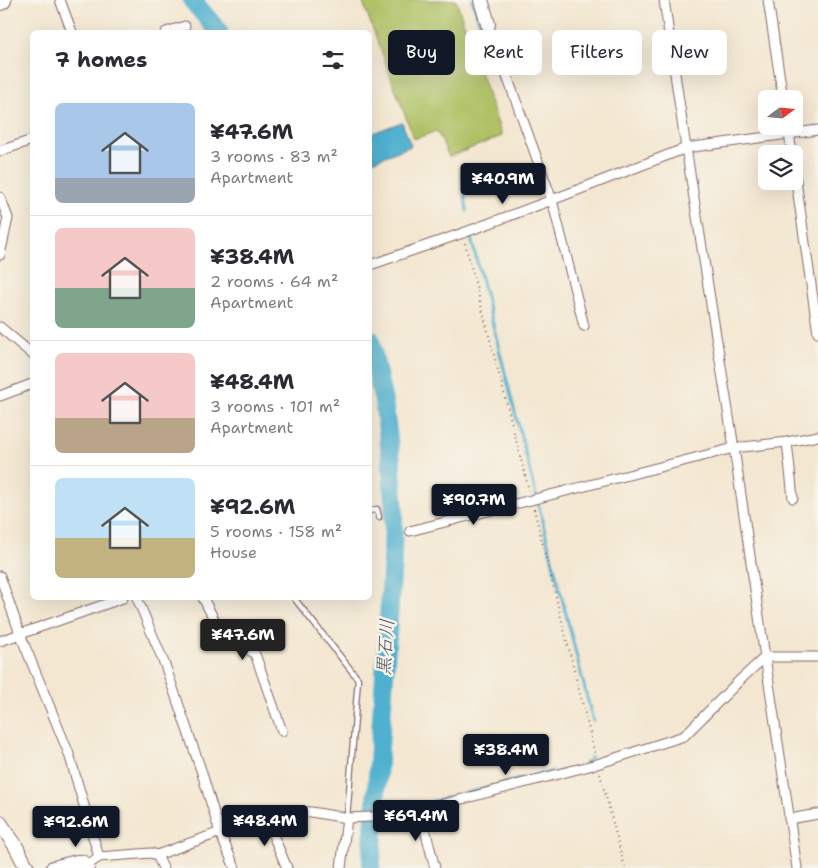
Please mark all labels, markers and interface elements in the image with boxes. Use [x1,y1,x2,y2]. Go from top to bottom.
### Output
chip: Buy [388,30,455,75]
chip: Rent [465,30,542,75]
chip: Filters [552,30,642,75]
chip: New [652,30,727,75]
text: 7 homes [55,46,147,74]
icon: filters [319,46,347,74]
north arrow [758,90,802,135]
map controls [758,90,803,190]
text: ¥47.6M [210,118,293,146]
icon: home [95,123,155,183]
button: layers [758,145,803,190]
text: 3 rooms · 83 m² [210,146,338,167]
pin: ¥40.9M [462,162,544,205]
text: Apartment [210,167,293,188]
text: ¥40.9M [472,168,534,189]
text: ¥38.4M [210,243,294,271]
icon: home [95,248,155,308]
text: 2 rooms · 64 m² [210,271,338,292]
text: Apartment [210,292,293,313]
text: ¥48.4M [210,368,294,396]
icon: home [95,373,155,433]
text: 3 rooms · 101 m² [210,396,340,417]
text: Apartment [210,417,293,438]
pin: ¥90.7M [433,484,515,526]
text: ¥90.7M [443,489,505,510]
text: ¥92.6M [210,493,295,521]
icon: home [95,498,155,558]
text: 5 rooms · 158 m² [210,521,342,542]
text: House [210,542,257,563]
pin: ¥47.6M [202,618,284,661]
water label: 黒石川 [371,618,399,676]
text: ¥47.6M [211,624,275,645]
pin: ¥38.4M [465,734,547,776]
text: ¥38.4M [474,739,538,760]
pin: ¥69.4M [375,800,457,842]
pin: ¥48.4M [224,804,306,847]
text: ¥69.4M [384,805,448,826]
pin: ¥92.6M [35,806,117,848]
text: ¥48.4M [233,810,297,831]
text: ¥92.6M [43,811,109,832]

